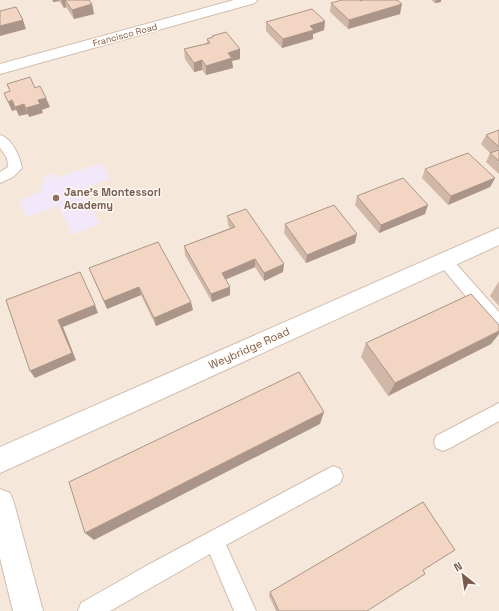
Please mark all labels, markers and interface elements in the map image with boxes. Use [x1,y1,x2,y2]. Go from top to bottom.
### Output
street label: Francisco Road [91,21,159,49]
place label: Jane's Montessori Academy [64,185,161,212]
marker: Jane's Montessori Academy [51,193,61,203]
street label: Weybridge Road [206,324,292,372]
north arrow [443,555,483,595]
text: N [451,558,465,574]

